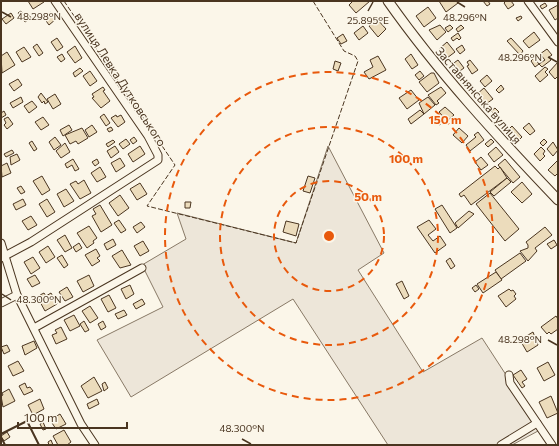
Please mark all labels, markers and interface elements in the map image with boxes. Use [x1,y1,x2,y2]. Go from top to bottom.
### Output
street label: вулиця Левка Дутковського [72,9,170,149]
text: 48.298°N [17,10,61,22]
text: 48.296°N [443,11,487,23]
text: 25.895°E [347,14,389,26]
street label: Заставнянська вулиця [433,44,525,146]
text: 48.296°N [498,51,542,63]
text: 150 m [428,112,462,126]
text: 100 m [389,151,423,165]
text: 50 m [354,189,382,203]
centre of rings [322,229,336,243]
text: 48.300°N [16,293,62,305]
text: 48.298°N [498,333,542,345]
scale bar [18,404,127,430]
text: 100 m [24,410,58,424]
text: 48.300°N [219,422,265,434]

